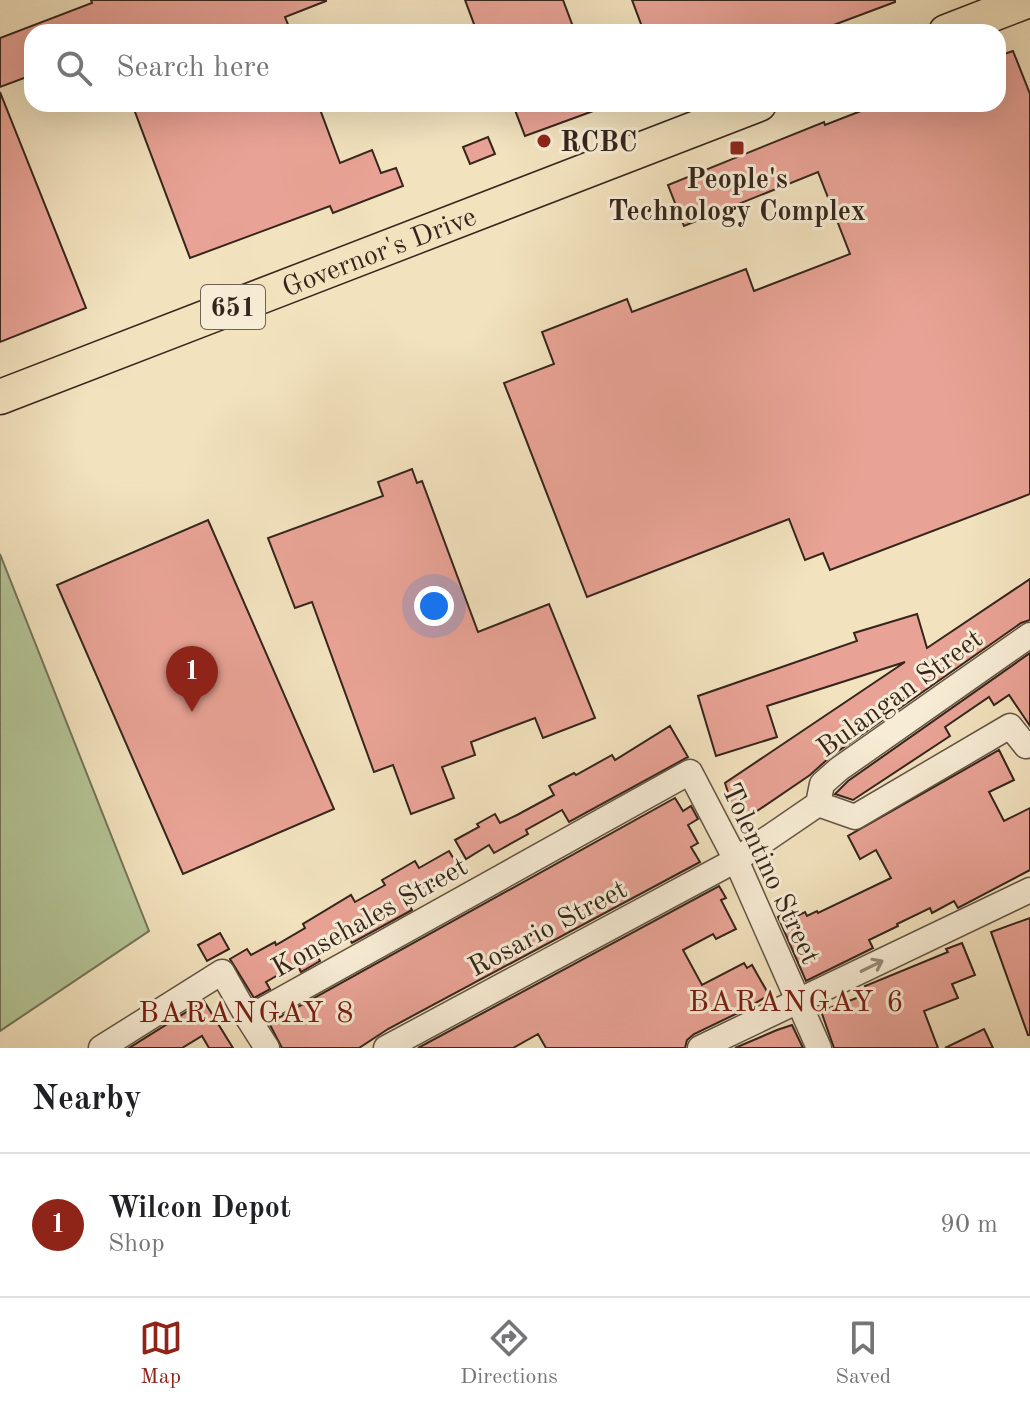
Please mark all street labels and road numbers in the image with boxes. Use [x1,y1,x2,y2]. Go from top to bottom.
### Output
street label: Governor's Drive [279,204,481,304]
road number: 651 [201,285,265,329]
street label: Bulangan Street [813,625,989,764]
street label: Tolentino Street [715,780,823,969]
street label: Konsehales Street [268,853,473,984]
street label: Rosario Street [465,876,632,983]

